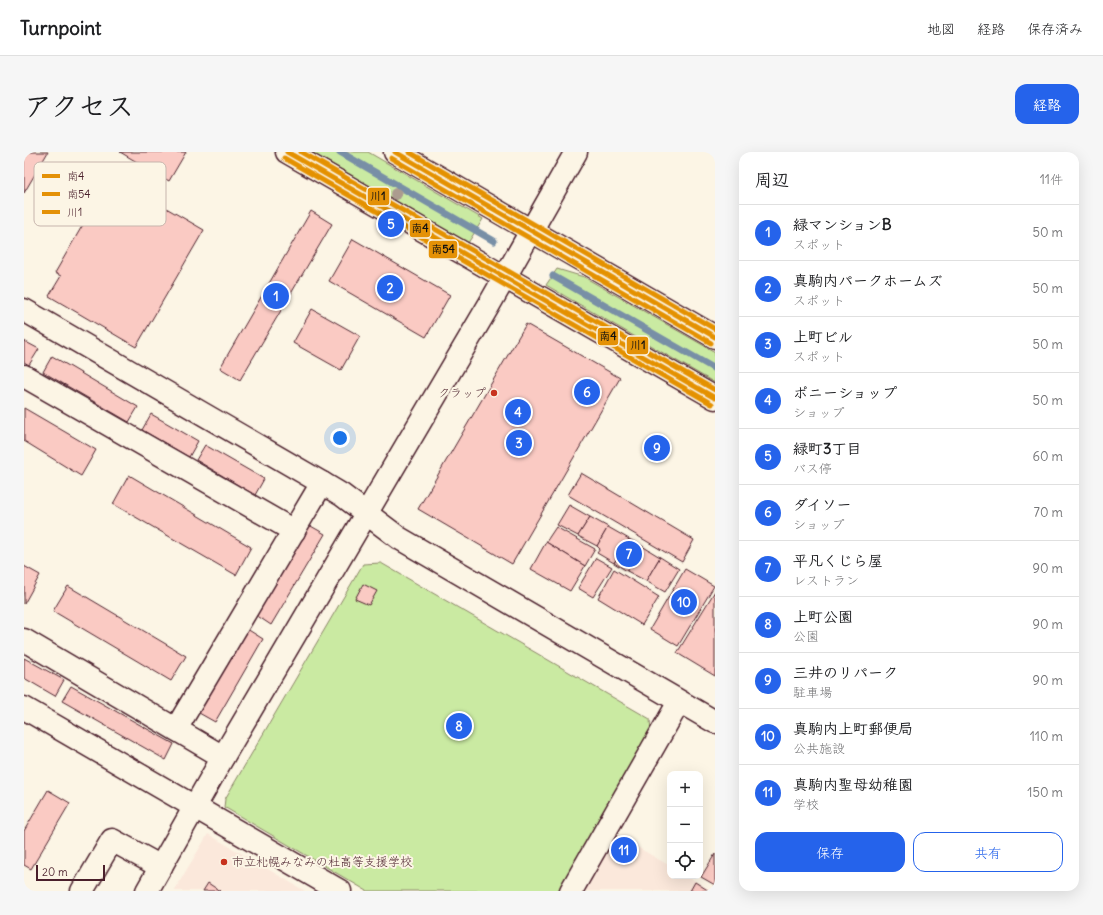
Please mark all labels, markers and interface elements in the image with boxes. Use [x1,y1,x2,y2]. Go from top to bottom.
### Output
text: Turnpoint [20,16,101,40]
text: 地図 [927,20,955,38]
text: 経路 [977,20,1005,38]
text: 保存済み [1027,20,1083,38]
button: 経路 [1015,84,1079,124]
text: アクセス [24,88,134,124]
legend [34,162,166,226]
text: 南4 [67,169,84,183]
text: 周辺 [755,169,789,191]
text: 11件 [1040,171,1063,188]
text: 南54 [67,187,91,201]
line badge: 川1 [367,187,390,206]
text: 川1 [370,189,386,203]
text: 川1 [67,205,82,219]
pin: 5 [378,209,404,239]
text: 緑マンションB [793,215,892,234]
line badge: 南4 [409,219,431,238]
text: 南4 [411,221,429,235]
text: 1 [765,224,771,241]
text: 50 m [1032,224,1063,241]
text: スポット [793,236,845,253]
line badge: 南54 [428,240,458,259]
text: 南54 [431,242,455,256]
text: 真駒内パークホームズ [793,271,942,290]
pin: 2 [377,273,403,303]
text: 2 [764,280,772,297]
text: 50 m [1032,280,1063,297]
pin: 1 [263,281,289,311]
text: スポット [793,292,845,309]
line badge: 南4 [597,327,619,346]
text: 上町ビル [793,327,853,346]
text: 南4 [599,329,617,343]
line badge: 川1 [626,336,649,355]
text: 3 [764,336,772,353]
text: 50 m [1032,336,1063,353]
text: 川1 [630,338,646,352]
text: スポット [793,348,845,365]
pin: 6 [574,377,600,407]
text: ポニーショップ [793,383,897,402]
place label: クラップ [438,385,486,400]
marker: クラップ [489,388,499,398]
text: 4 [764,392,772,409]
text: 50 m [1032,392,1063,409]
pin: 4 [505,397,531,427]
text: ショップ [793,404,844,421]
your location [330,428,350,448]
pin: 3 [506,428,532,458]
pin: 9 [644,433,670,463]
text: 緑町3丁目 [793,439,862,458]
text: 5 [764,448,772,465]
text: 60 m [1032,448,1063,465]
text: バス停 [793,460,832,477]
text: ダイソー [793,495,852,514]
text: 6 [764,504,772,521]
text: 70 m [1034,504,1063,521]
text: ショップ [793,516,844,533]
pin: 7 [616,539,642,569]
text: 平凡くじら屋 [793,551,883,570]
text: 7 [765,560,771,577]
text: 90 m [1032,560,1063,577]
text: レストラン [793,572,859,589]
pin: 10 [671,587,697,617]
text: 上町公園 [793,607,853,626]
text: 8 [764,616,772,633]
text: 90 m [1032,616,1063,633]
text: 公園 [793,628,819,645]
text: 三井のリパーク [793,663,898,682]
text: 9 [764,672,772,689]
text: 90 m [1032,672,1063,689]
text: 駐車場 [793,684,832,701]
pin: 8 [446,711,472,741]
text: 真駒内上町郵便局 [793,719,913,738]
text: 10 [761,728,775,745]
text: 110 m [1030,728,1063,745]
text: 公共施設 [793,740,845,757]
map controls [667,771,703,879]
button: + [667,771,703,807]
text: 真駒内聖母幼稚園 [793,775,913,794]
text: 11 [763,784,773,801]
text: 150 m [1027,784,1063,801]
text: 学校 [793,796,819,813]
button: − [667,807,703,843]
button: 保存 [755,832,905,872]
button: 共有 [913,832,1063,872]
pin: 11 [611,835,637,865]
button: locate [667,843,703,879]
place label: 市立札幌みなみの杜高等支援学校 [232,854,412,869]
marker: 市立札幌みなみの杜高等支援学校 [219,857,229,867]
scale bar [36,863,105,882]
text: 20 m [42,865,68,879]

